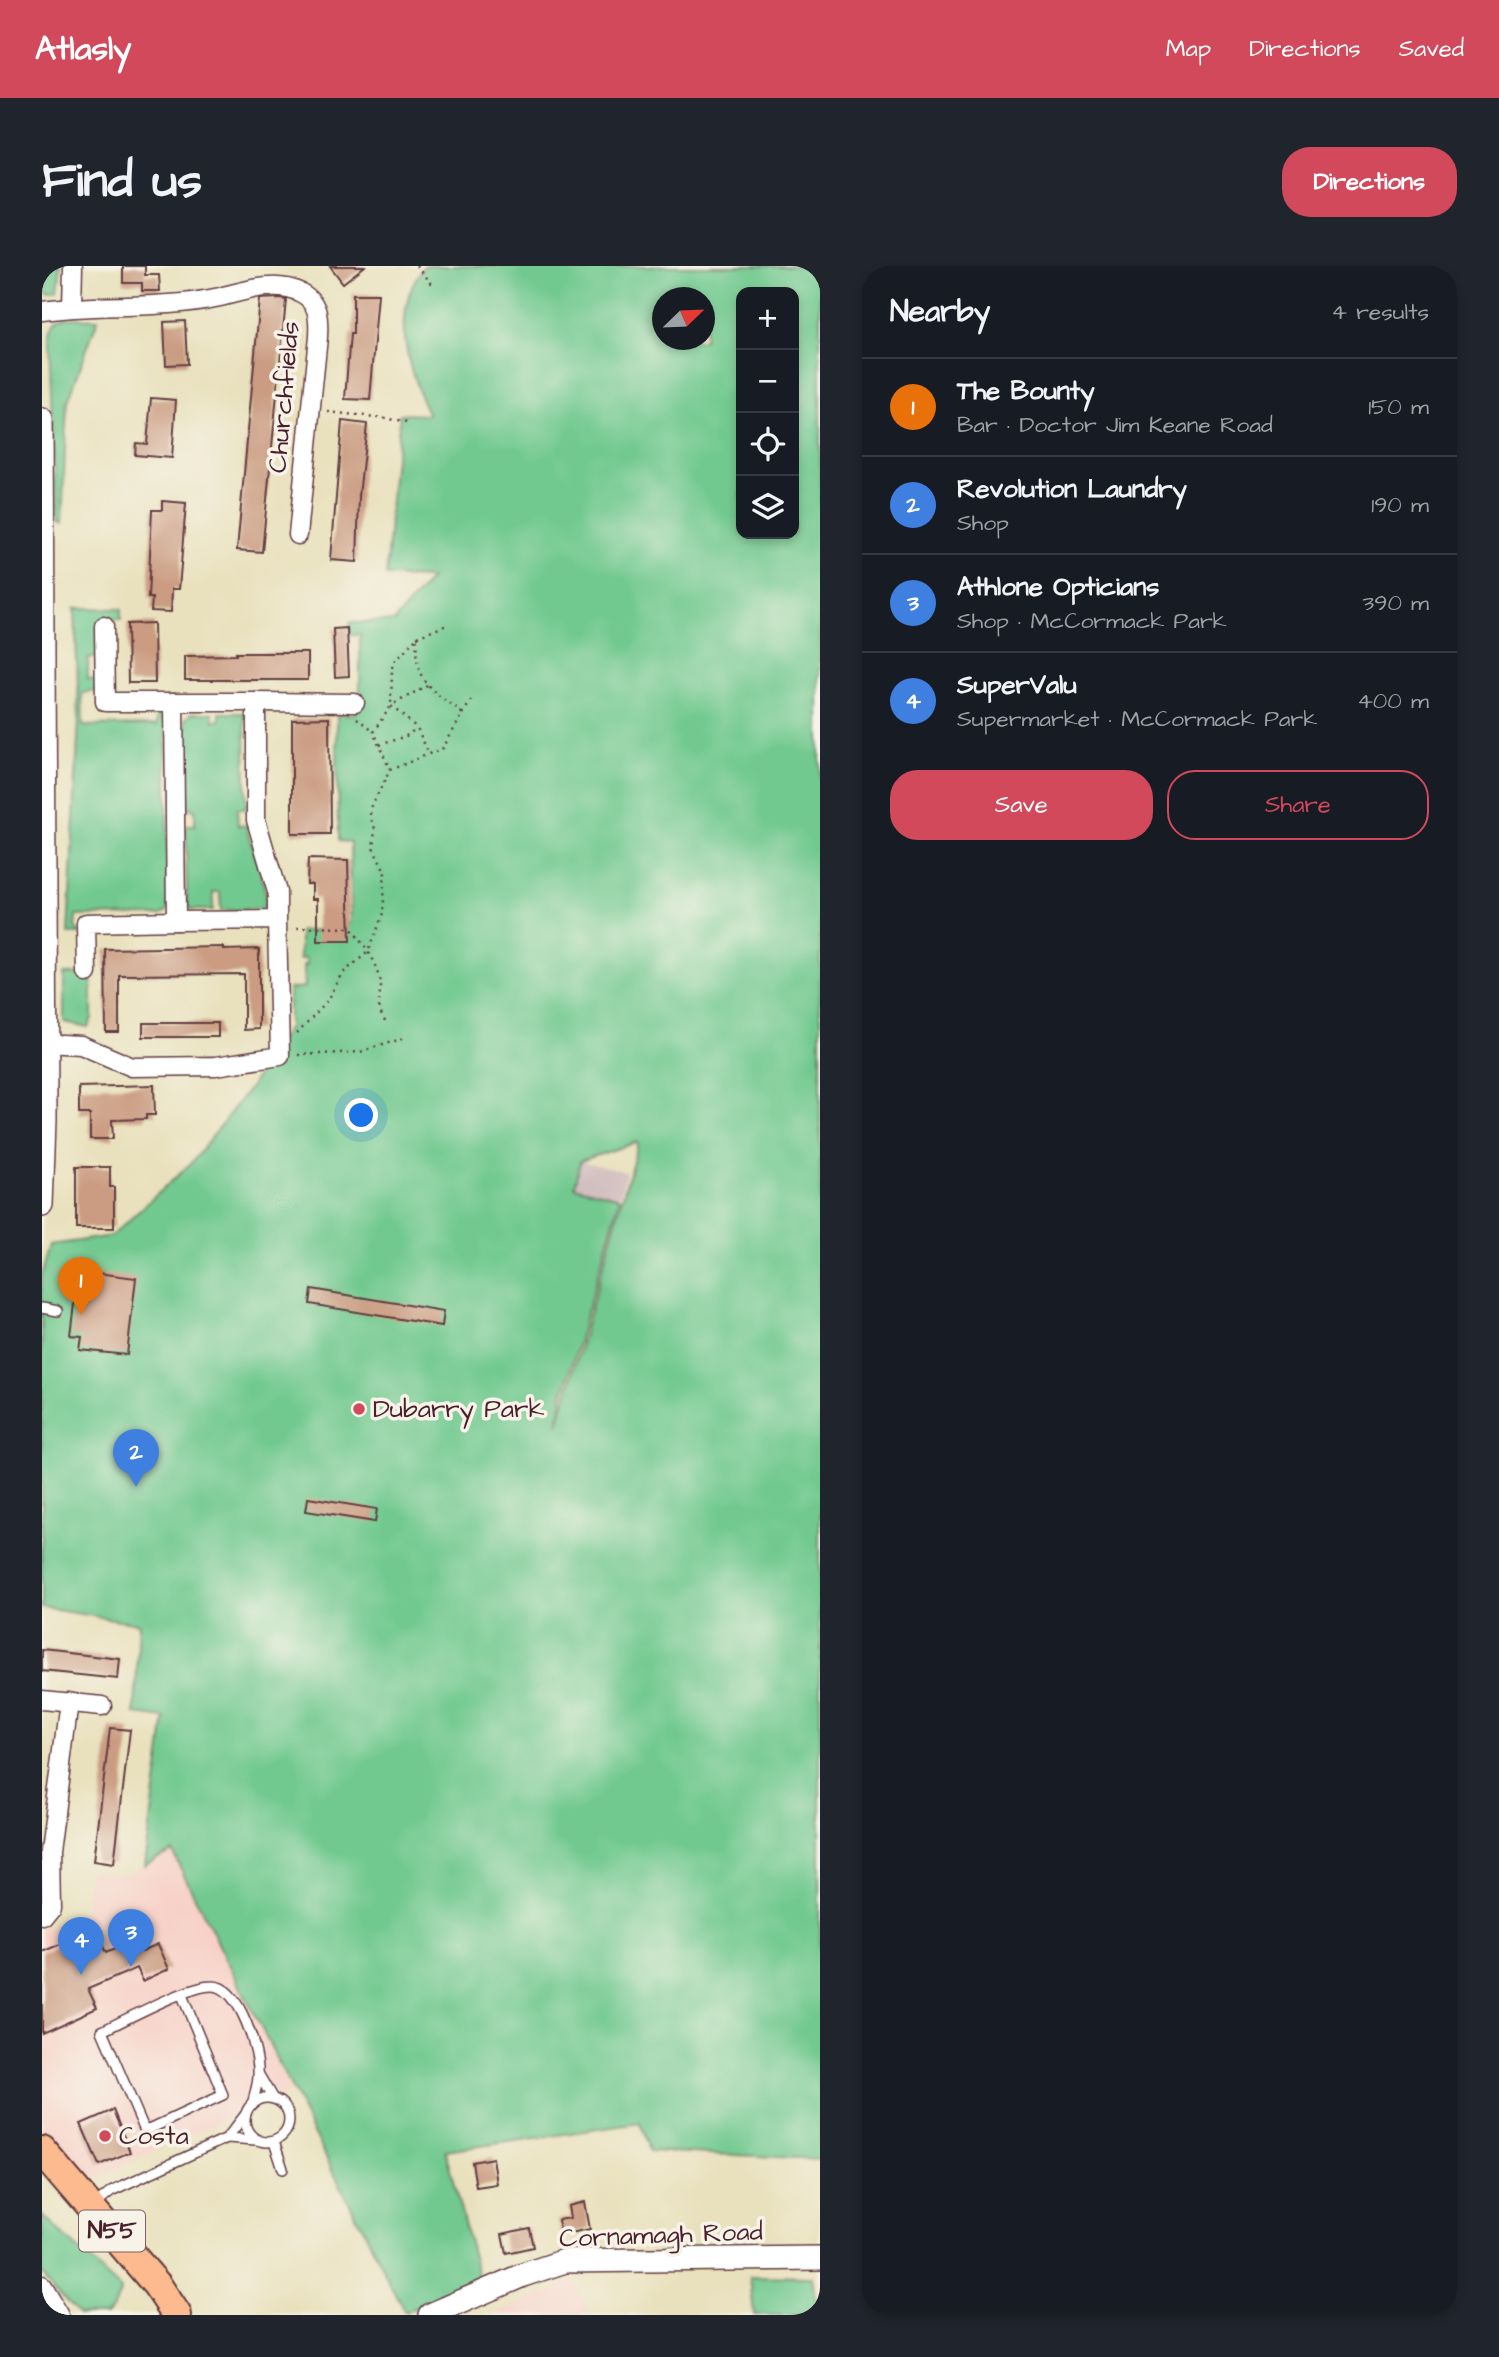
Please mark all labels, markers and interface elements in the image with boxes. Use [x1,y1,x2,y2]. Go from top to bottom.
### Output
text: Atlasly [35,26,131,72]
text: Map [1166,32,1211,66]
text: Directions [1249,32,1361,66]
text: Saved [1399,32,1464,66]
button: Directions [1282,147,1457,217]
text: Find us [42,148,202,216]
north arrow [652,287,715,350]
map controls [736,287,799,539]
button: + [736,287,799,350]
text: Nearby [890,291,990,333]
text: 4 results [1331,296,1429,328]
street label: Churchfields [259,320,309,474]
button: − [736,350,799,413]
text: The Bounty [957,373,1095,409]
text: 1 [912,391,914,423]
text: 150 m [1368,391,1429,423]
text: Bar · Doctor Jim Keane Road [957,409,1273,441]
button: locate [736,413,799,476]
text: Revolution Laundry [957,471,1187,507]
button: layers [736,476,799,539]
text: 2 [906,489,920,521]
text: 190 m [1371,489,1429,521]
text: Shop [957,507,1009,539]
text: Athlone Opticians [957,569,1159,605]
text: 3 [907,587,919,619]
text: 390 m [1363,587,1429,619]
text: Shop · McCormack Park [957,605,1227,637]
text: SuperValu [957,667,1077,703]
text: 4 [905,685,921,717]
text: 400 m [1357,685,1429,717]
text: Supermarket · McCormack Park [957,703,1317,735]
button: Save [890,770,1153,840]
button: Share [1167,770,1429,840]
your location [344,1098,378,1132]
pin: 1 [58,1257,104,1315]
place label: Dubarry Park [373,1391,544,1429]
marker: Dubarry Park [351,1401,367,1417]
pin: 2 [113,1429,159,1487]
pin: 3 [108,1909,154,1967]
pin: 4 [58,1917,104,1975]
place label: Costa [119,2118,189,2154]
marker: Costa [97,2128,113,2144]
road number: N55 [79,2210,145,2252]
street label: Cornamagh Road [559,2213,763,2259]

